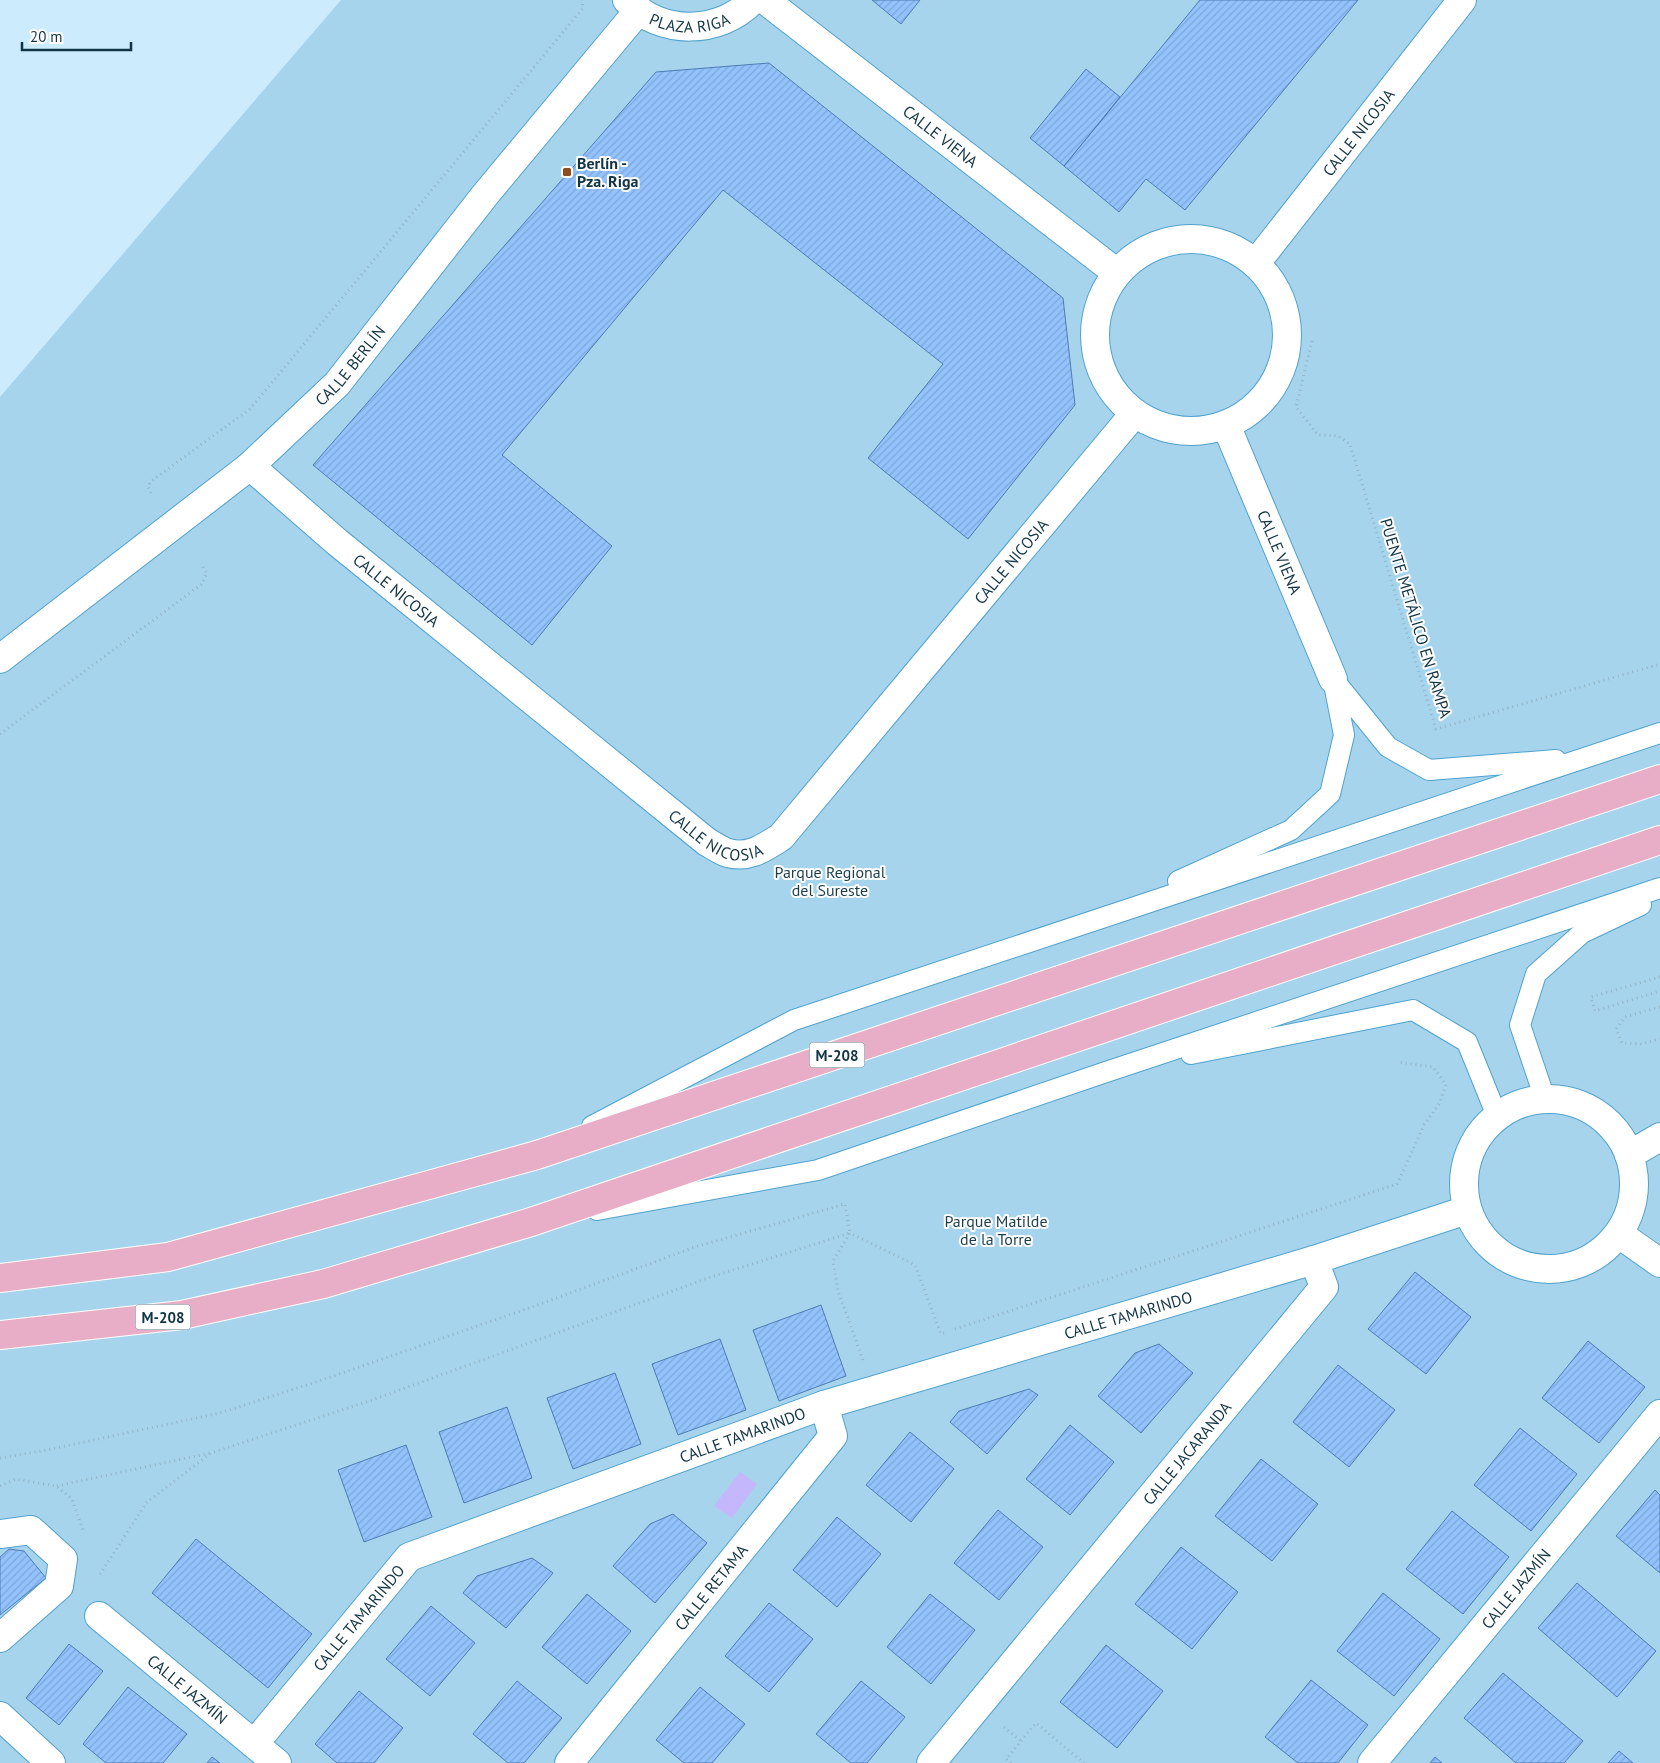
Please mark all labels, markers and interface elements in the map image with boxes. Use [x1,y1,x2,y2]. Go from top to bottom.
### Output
street label: PLAZA RIGA [646,8,733,37]
scale bar [22,20,131,52]
text: 20 m [30,27,63,46]
street label: CALLE NICOSIA [1318,84,1399,180]
street label: CALLE VIENA [899,101,982,172]
place label: Berlín - Pza. Riga [577,153,639,191]
marker: Berlín - Pza. Riga [561,166,573,178]
street label: CALLE BERLÍN [311,321,389,410]
street label: CALLE VIENA [1253,507,1306,598]
street label: CALLE NICOSIA [970,514,1053,608]
street label: PUENTE METÁLICO EN RAMPA [1376,516,1456,721]
street label: CALLE NICOSIA [349,549,444,631]
street label: CALLE NICOSIA [665,805,766,865]
park label: Parque Regional del Sureste [775,862,886,900]
road number: M-208 [810,1042,864,1068]
park label: Parque Matilde de la Torre [944,1211,1048,1249]
street label: CALLE TAMARINDO [1062,1287,1195,1343]
road number: M-208 [136,1304,190,1330]
street label: CALLE JACARANDA [1139,1397,1236,1509]
street label: CALLE TAMARINDO [677,1403,808,1467]
street label: CALLE RETAMA [670,1540,752,1634]
street label: CALLE JAZMÍN [1477,1544,1555,1633]
street label: CALLE TAMARINDO [309,1560,409,1675]
street label: CALLE JAZMÍN [143,1650,232,1728]

